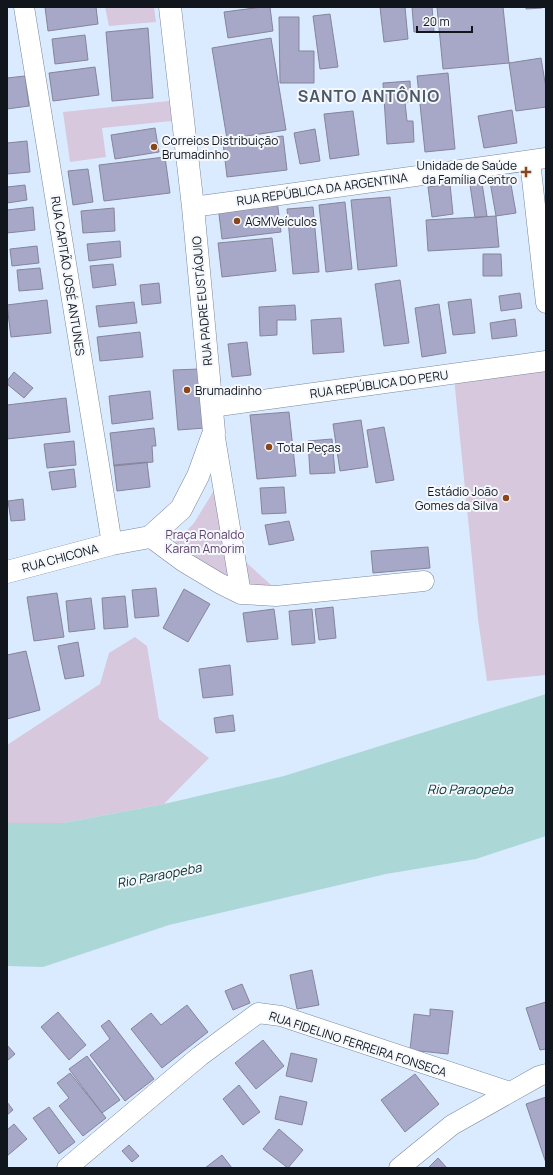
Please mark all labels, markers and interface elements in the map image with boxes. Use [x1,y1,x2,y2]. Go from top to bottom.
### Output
scale bar [417,8,472,34]
text: 20 m [423,13,450,30]
district label: SANTO ANTÔNIO [298,85,440,107]
place label: Correios Distribuição Brumadinho [162,132,278,163]
marker: Correios Distribuição Brumadinho [149,142,159,152]
place label: Unidade de Saúde da Família Centro [417,157,517,188]
marker: Unidade de Saúde da Família Centro [520,166,532,178]
street label: RUA REPÚBLICA DA ARGENTINA [235,169,409,209]
street label: RUA CAPITÃO JOSÉ ANTUNES [47,195,89,357]
place label: AGMVeículos [245,213,317,230]
marker: AGMVeículos [232,216,242,226]
street label: RUA PADRE EUSTÁQUIO [188,235,216,366]
street label: RUA REPÚBLICA DO PERU [309,366,449,402]
place label: Brumadinho [195,382,262,399]
marker: Brumadinho [182,385,192,395]
place label: Total Peças [277,439,341,456]
marker: Total Peças [264,442,274,452]
place label: Estádio João Gomes da Silva [415,483,498,514]
marker: Estádio João Gomes da Silva [501,493,511,503]
park label: Praça Ronaldo Karam Amorim [165,526,245,557]
street label: RUA CHICONA [20,540,100,576]
water label: Rio Paraopeba [427,780,514,798]
water label: Rio Paraopeba [115,858,204,892]
street label: RUA FIDELINO FERREIRA FONSECA [267,1007,449,1081]

